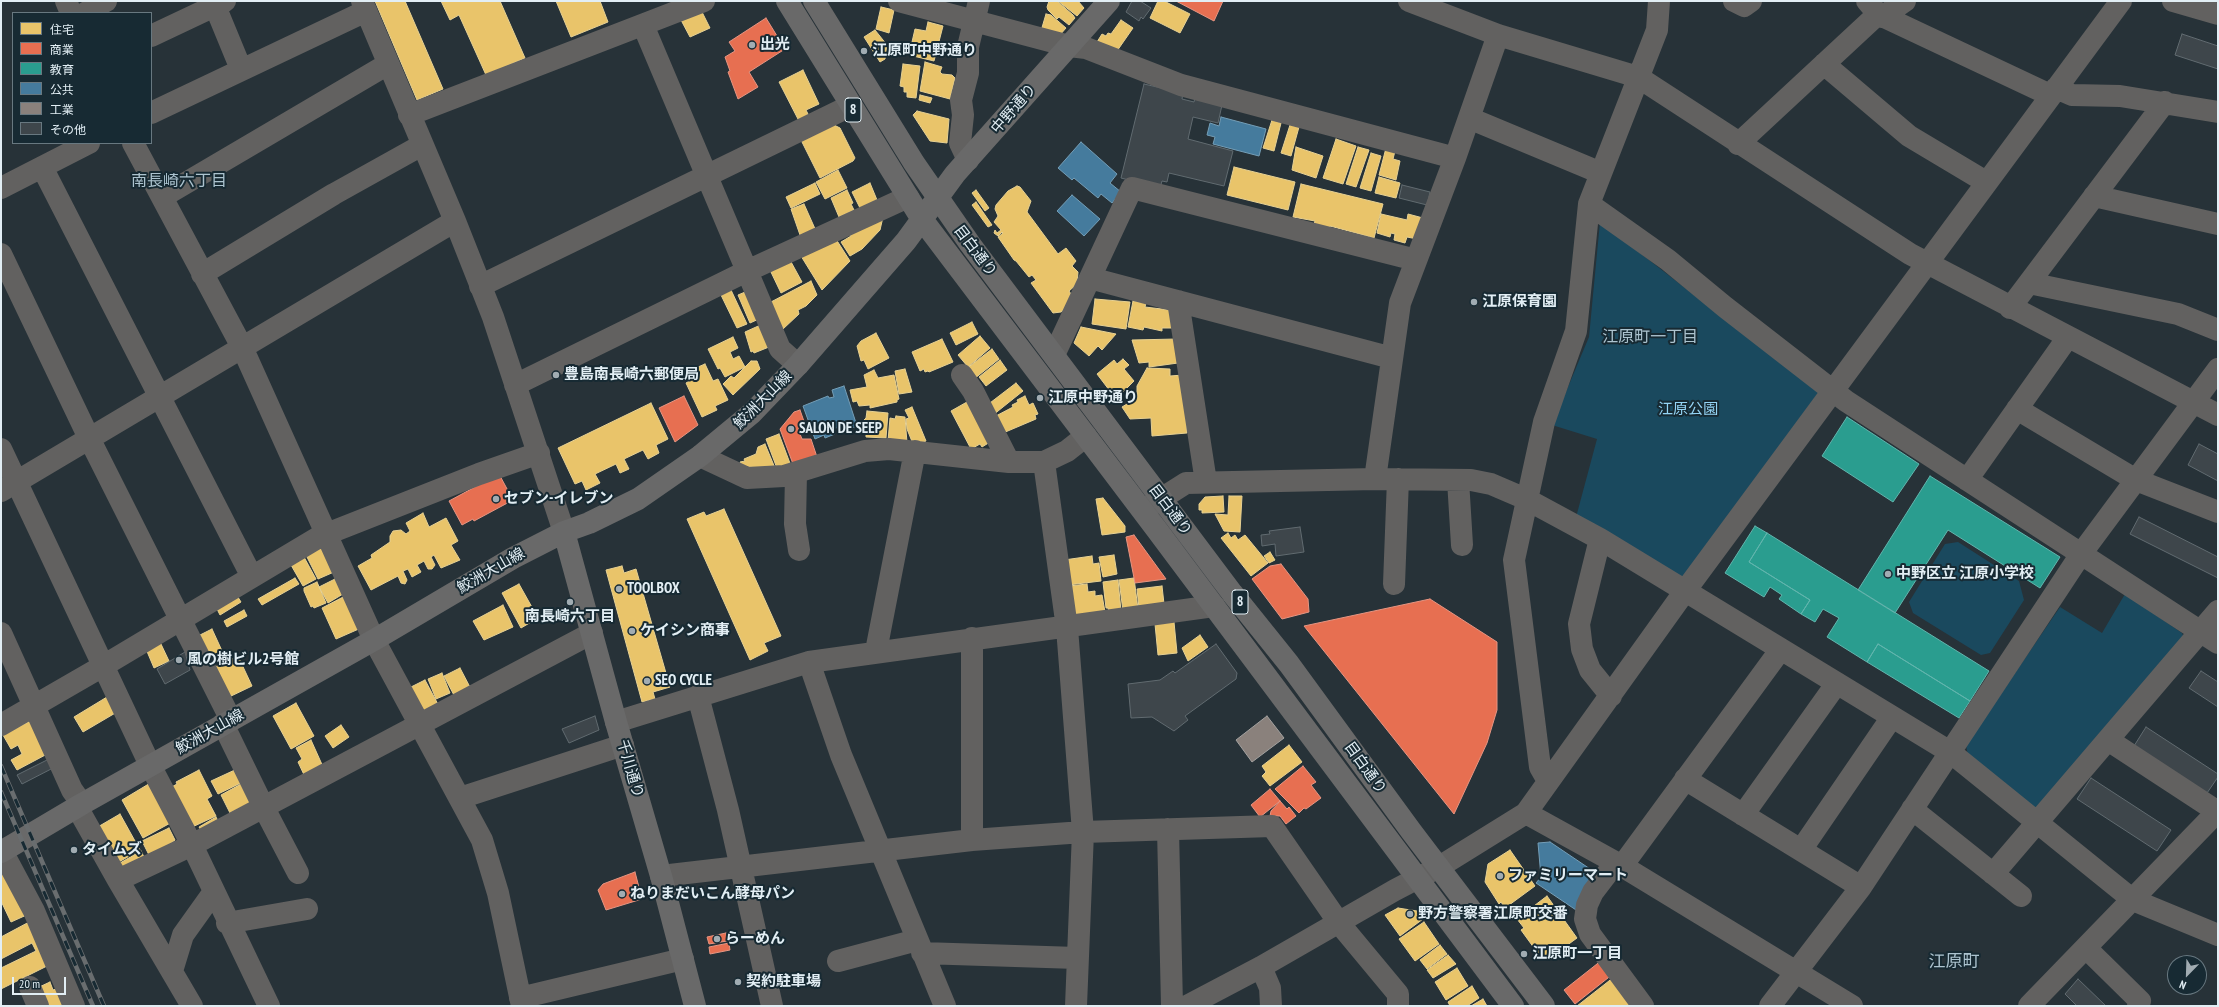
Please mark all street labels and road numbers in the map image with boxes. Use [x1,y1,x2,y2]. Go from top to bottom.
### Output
street label: 中野通り [988,80,1040,138]
road number: 8 [845,98,861,122]
street label: 目白通り [950,222,1000,280]
street label: 鮫洲大山線 [730,367,796,433]
street label: 目白通り [1145,481,1195,539]
street label: 鮫洲大山線 [454,544,528,598]
road number: 8 [1232,590,1248,614]
street label: 鮫洲大山線 [173,706,247,758]
street label: 千川通り [613,738,647,800]
street label: 目白通り [1340,738,1390,798]

